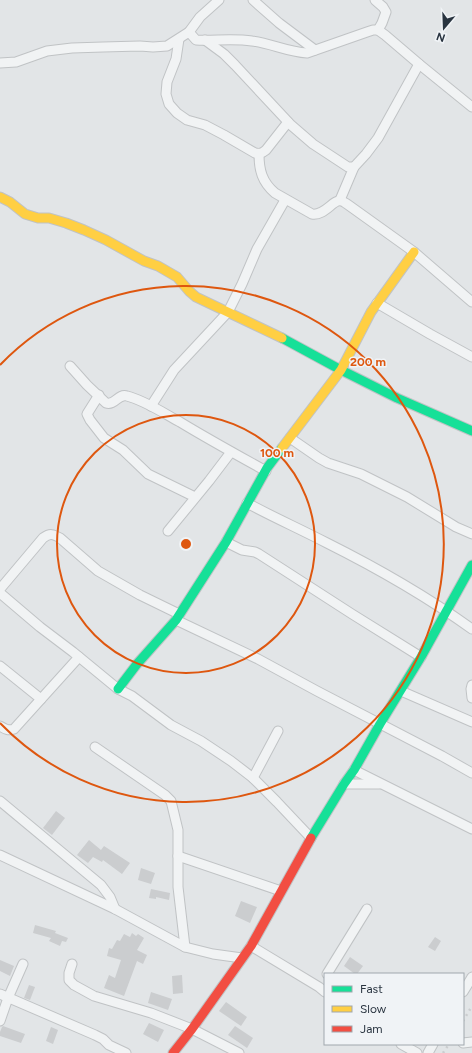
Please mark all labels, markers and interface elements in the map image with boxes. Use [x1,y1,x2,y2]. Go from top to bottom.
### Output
north arrow [424,8,464,48]
text: N [435,29,447,45]
text: 200 m [350,355,386,369]
text: 100 m [260,446,294,460]
centre of rings [179,537,193,551]
legend [324,973,464,1045]
text: Fast [360,982,383,996]
text: Slow [360,1002,387,1016]
text: Jam [360,1022,383,1036]

